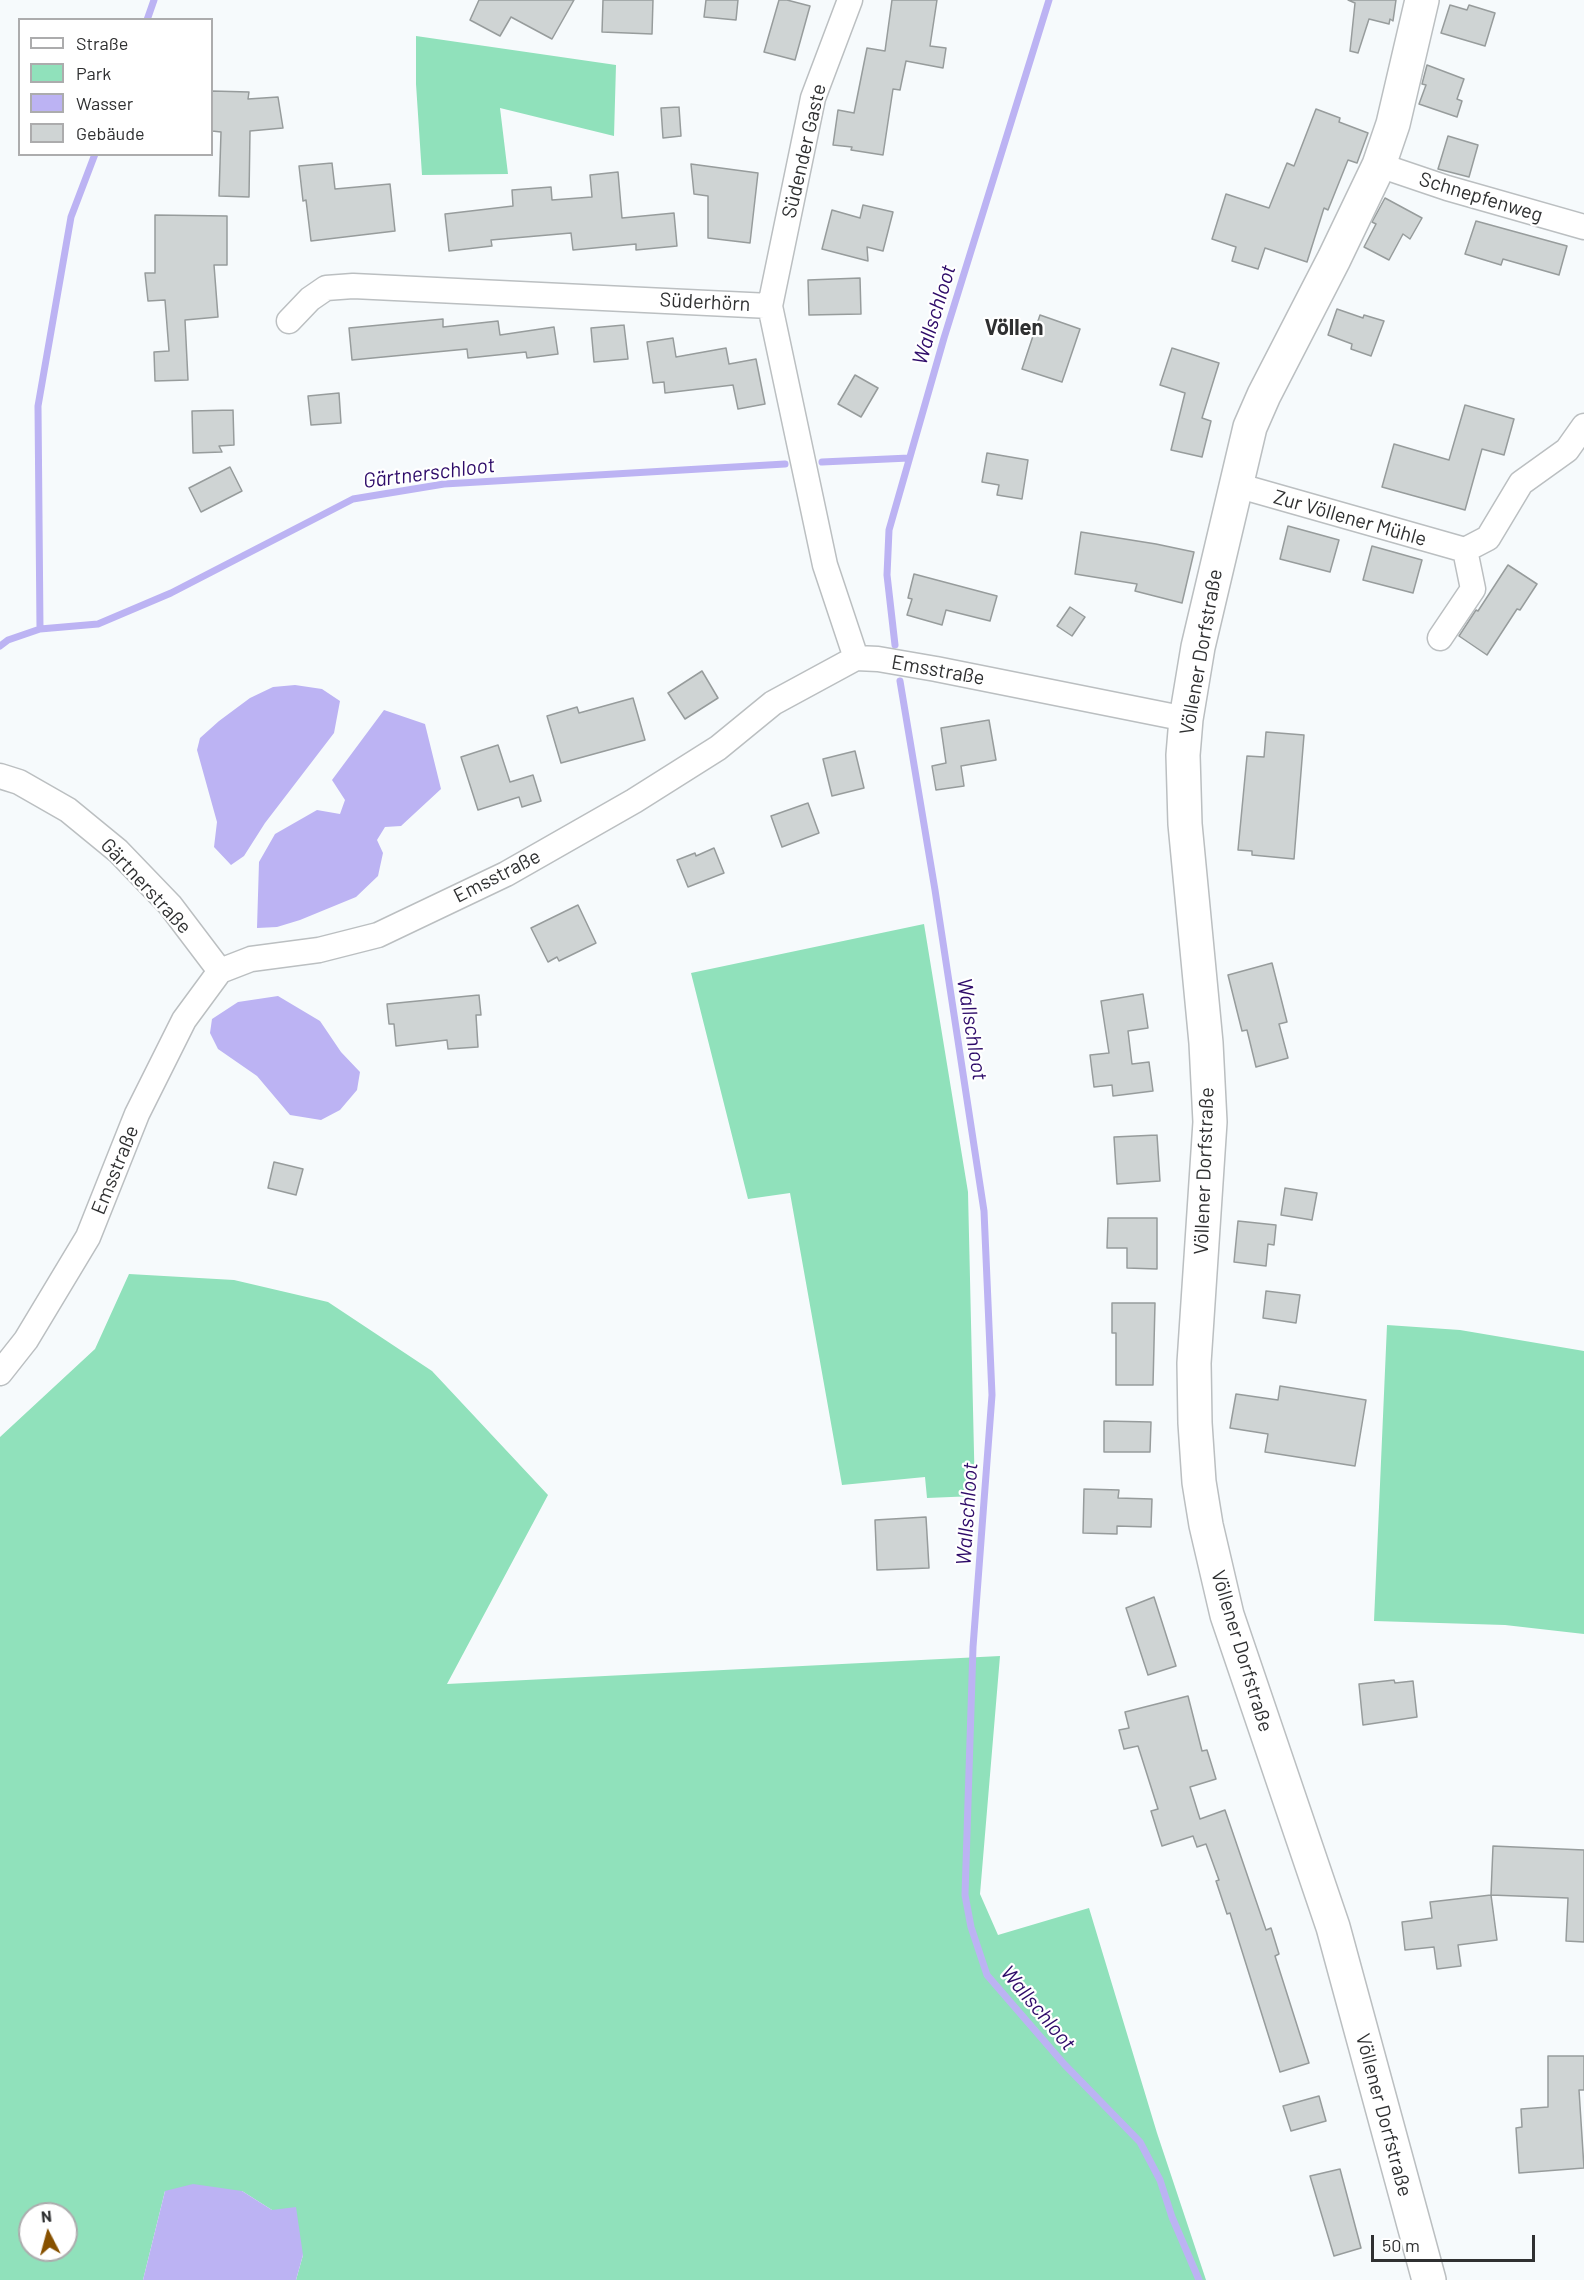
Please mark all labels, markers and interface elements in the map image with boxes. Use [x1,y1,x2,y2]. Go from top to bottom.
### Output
legend [18,18,213,156]
text: Straße [76,32,128,54]
text: Park [76,62,111,84]
street label: Südender Gaste [777,81,831,221]
text: Wasser [76,92,133,114]
text: Gebäude [76,122,145,144]
street label: Schnepfenweg [1416,167,1546,227]
water label: Wallschloot [907,262,961,368]
street label: Süderhörn [659,288,751,316]
district label: Völlen [984,315,1044,341]
water label: Gärtnerschloot [362,452,496,494]
street label: Zur Völlener Mühle [1271,485,1429,551]
street label: Völlener Dorfstraße [1175,567,1227,737]
street label: Emsstraße [890,650,986,690]
street label: Gärtnerstraße [96,833,196,939]
street label: Emsstraße [450,844,544,908]
water label: Wallschloot [951,976,993,1082]
street label: Völlener Dorfstraße [1189,1087,1219,1255]
street label: Emsstraße [86,1122,144,1218]
water label: Wallschloot [951,1462,983,1566]
street label: Völlener Dorfstraße [1206,1567,1278,1735]
water label: Wallschloot [995,1960,1081,2056]
street label: Völlener Dorfstraße [1351,2031,1417,2199]
north arrow [18,2202,78,2262]
text: N [40,2206,53,2226]
scale bar [1374,2223,1538,2261]
text: 50 m [1382,2234,1420,2256]

